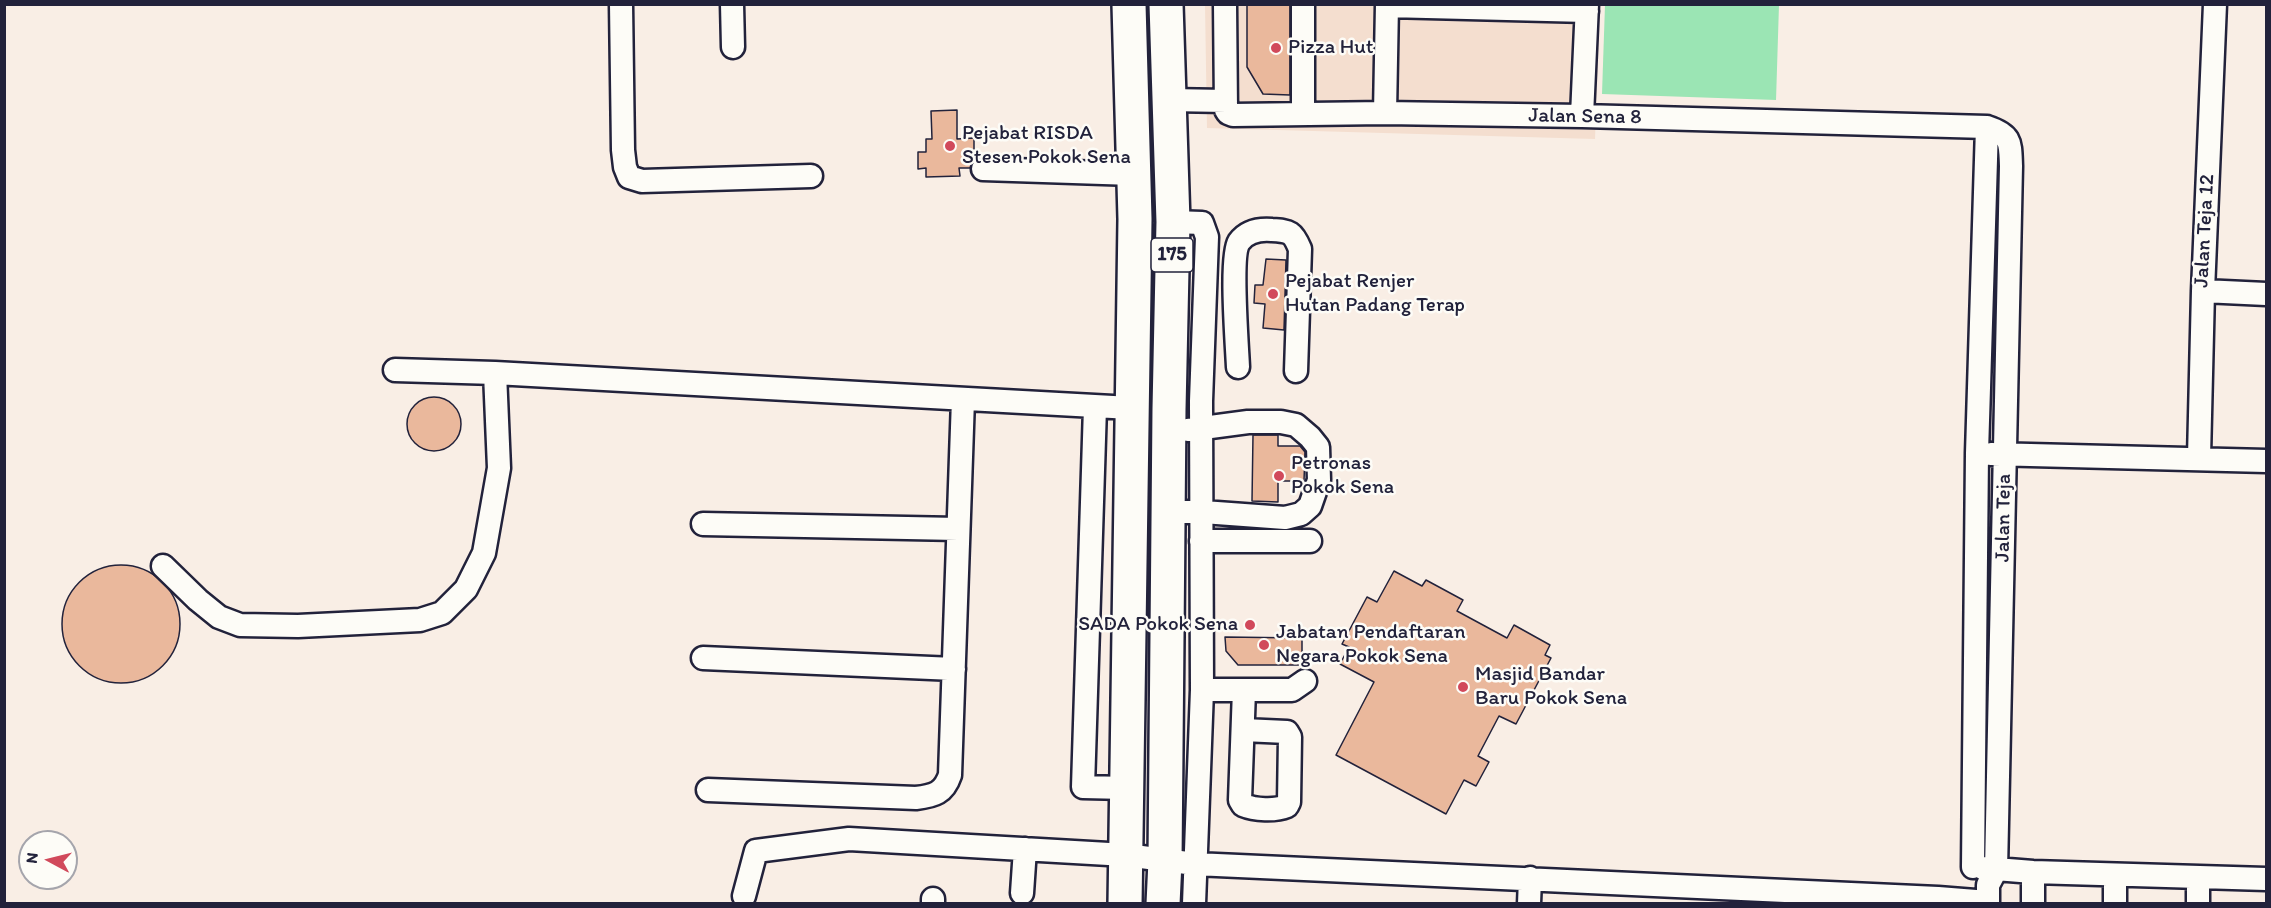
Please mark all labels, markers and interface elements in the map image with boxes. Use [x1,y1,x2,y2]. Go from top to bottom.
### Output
place label: Pizza Hut [1288,35,1374,61]
marker: Pizza Hut [1269,41,1283,55]
street label: Jalan Sena 8 [1528,103,1642,131]
place label: Pejabat RISDA Stesen Pokok Sena [962,121,1131,171]
marker: Pejabat RISDA Stesen Pokok Sena [943,139,957,153]
street label: Jalan Teja 12 [2189,174,2221,288]
road number: 175 [1151,238,1193,272]
place label: Pejabat Renjer Hutan Padang Terap [1285,269,1465,319]
marker: Pejabat Renjer Hutan Padang Terap [1266,287,1280,301]
place label: Petronas Pokok Sena [1291,451,1394,501]
marker: Petronas Pokok Sena [1272,469,1286,483]
street label: Jalan Teja [1991,474,2017,562]
place label: SADA Pokok Sena [1078,612,1238,638]
marker: SADA Pokok Sena [1243,618,1257,632]
place label: Jabatan Pendaftaran Negara Pokok Sena [1276,620,1466,670]
marker: Jabatan Pendaftaran Negara Pokok Sena [1257,638,1271,652]
place label: Masjid Bandar Baru Pokok Sena [1475,662,1627,712]
marker: Masjid Bandar Baru Pokok Sena [1456,680,1470,694]
north arrow [18,830,78,890]
text: N [22,851,42,865]

